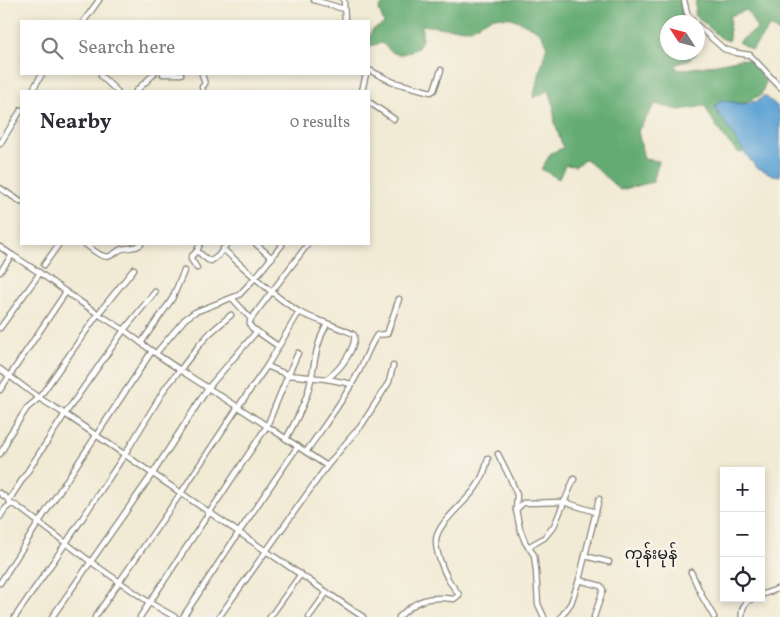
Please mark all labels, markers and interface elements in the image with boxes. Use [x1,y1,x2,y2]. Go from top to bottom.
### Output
north arrow [660,15,705,60]
search box [20,20,370,75]
icon: search [38,34,66,62]
text: Search here [78,35,175,61]
text: Nearby [40,108,111,137]
text: 0 results [290,112,350,134]
map controls [720,467,765,602]
button: + [720,467,765,512]
button: − [720,512,765,557]
district label: ကုန်းမုန် [625,542,677,568]
button: locate [720,557,765,602]

